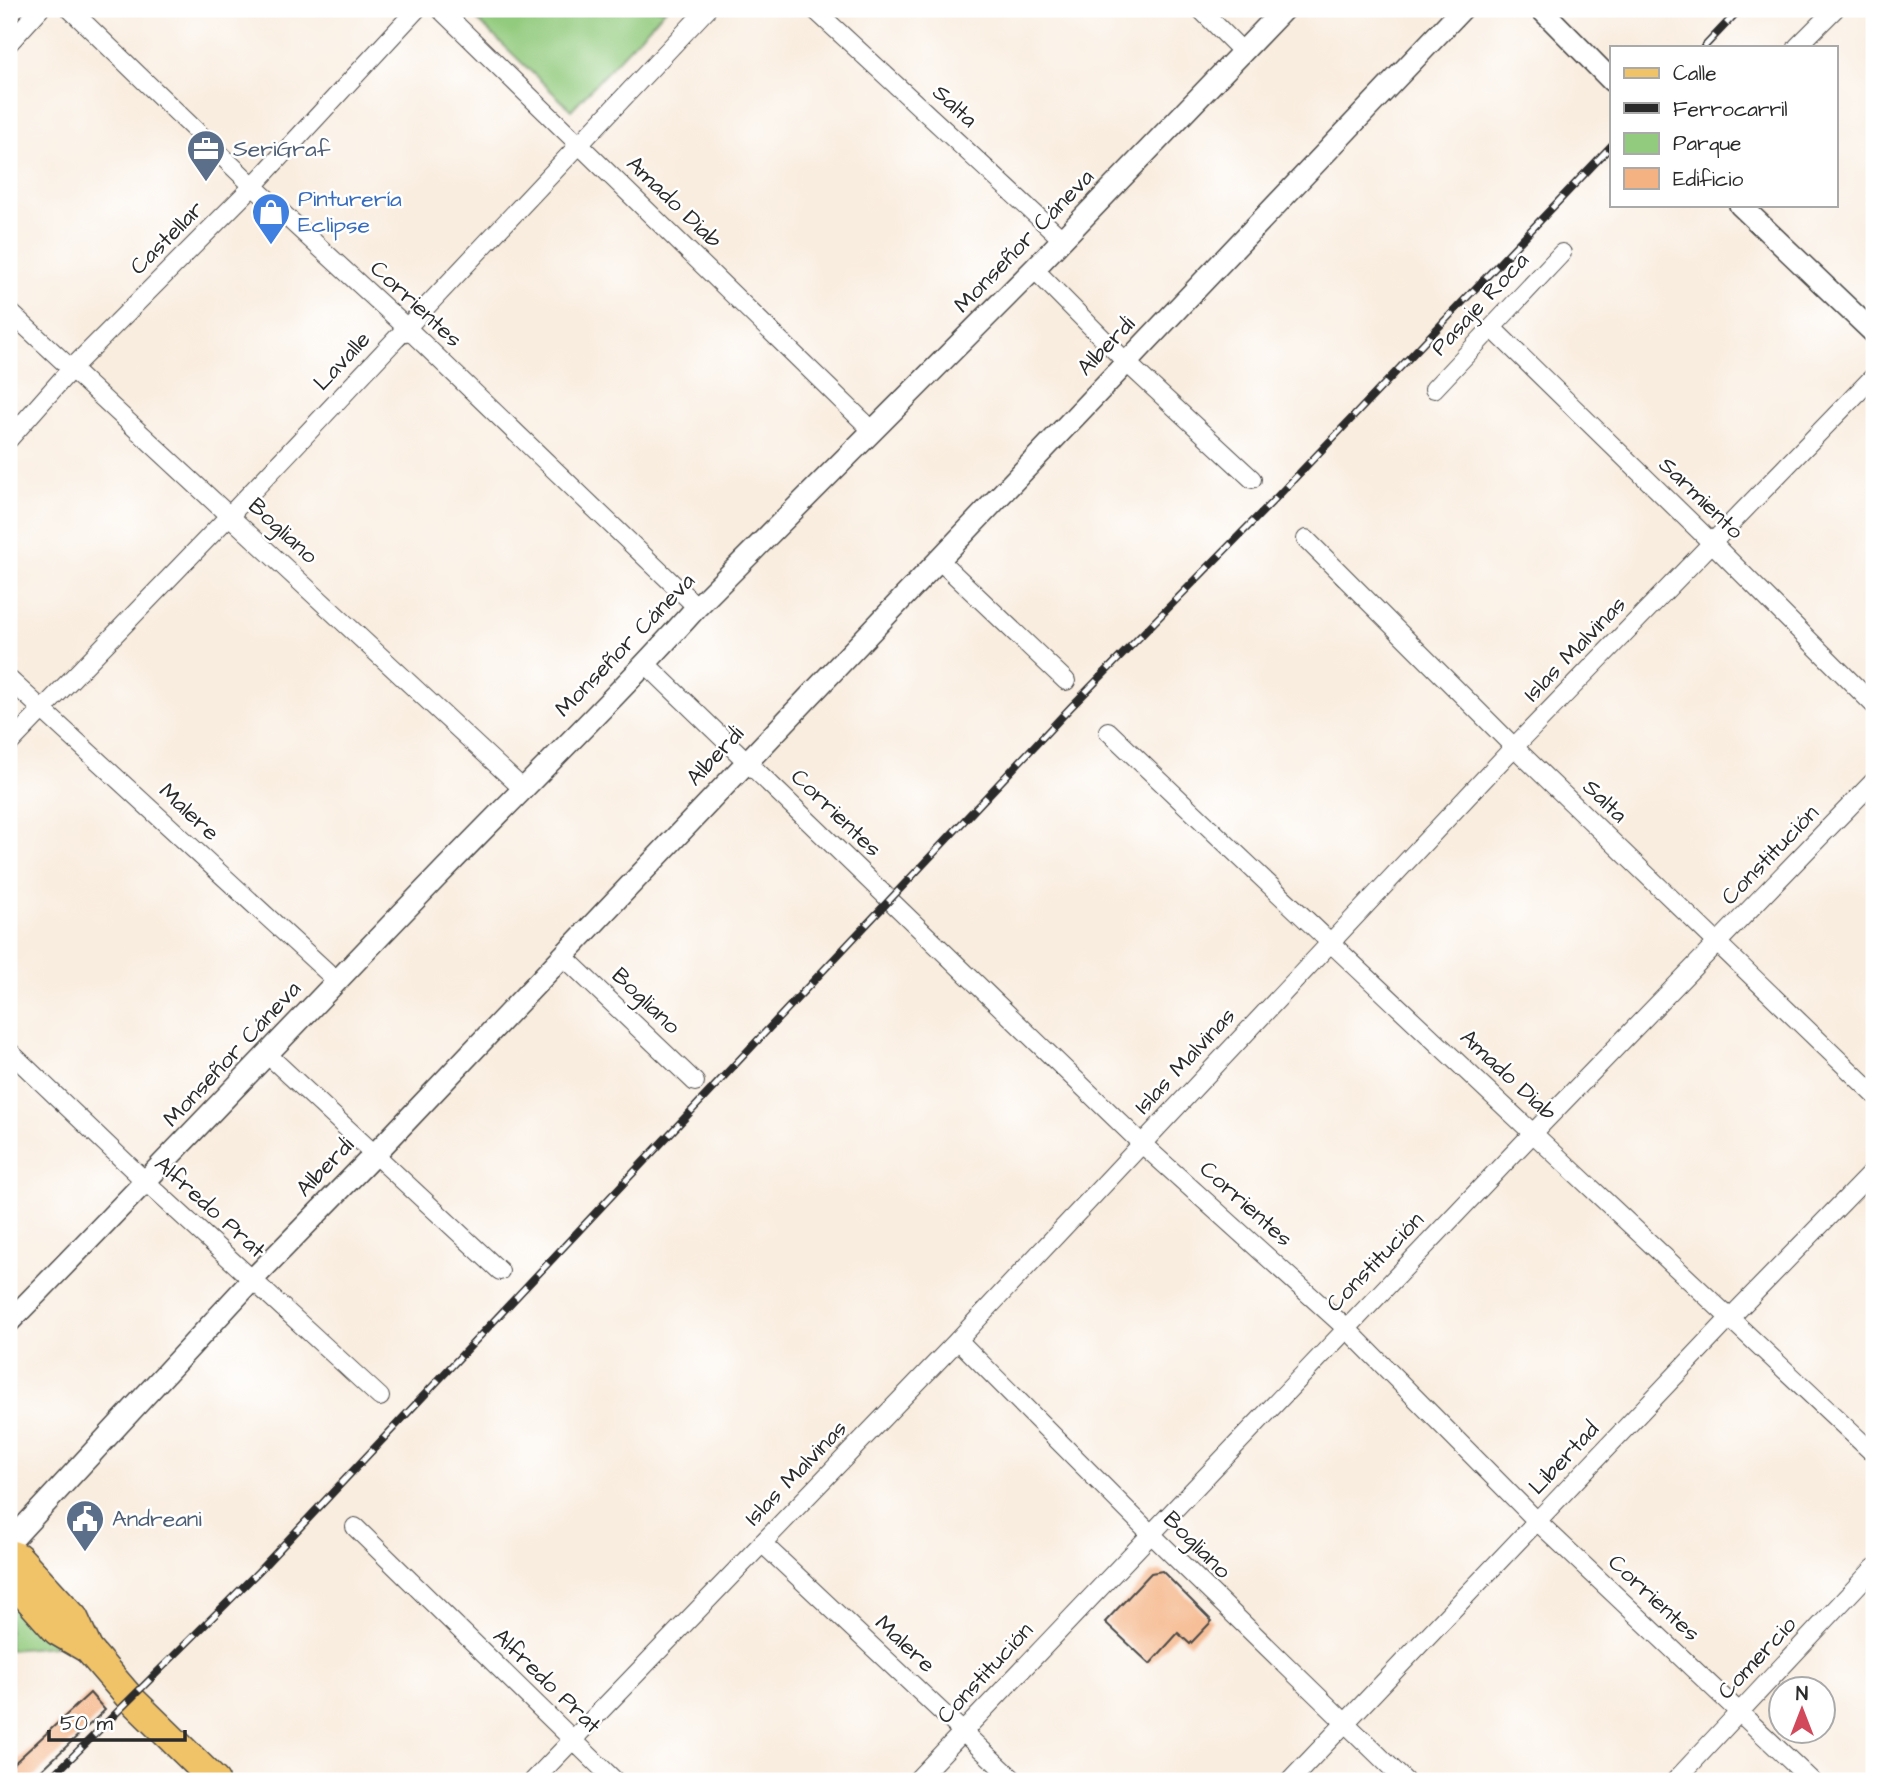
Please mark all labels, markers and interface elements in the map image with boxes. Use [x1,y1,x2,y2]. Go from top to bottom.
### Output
legend [1610,46,1838,206]
text: Calle [1673,59,1717,88]
street label: Salta [925,77,985,135]
text: Ferrocarril [1673,95,1788,124]
office icon: SeriGraf [185,128,227,183]
text: Parque [1673,129,1741,158]
place label: SeriGraf [233,133,331,165]
street label: Amado Diab [619,148,729,256]
street label: Monseñor Cáneva [947,162,1101,320]
text: Edificio [1673,165,1743,194]
place label: Pinturería Eclipse [298,183,402,241]
shop icon: Pinturería Eclipse [250,191,292,246]
street label: Castellar [123,194,211,282]
street label: Pasaje Roca [1424,245,1537,363]
street label: Corrientes [363,253,469,355]
street label: Alberdi [1070,309,1143,383]
street label: Lavalle [306,324,378,398]
street label: Sarmiento [1651,449,1751,547]
street label: Bogliano [241,491,325,572]
street label: Monseñor Cáneva [548,566,702,724]
street label: Islas Malvinas [1516,589,1634,709]
street label: Alberdi [679,719,751,793]
street label: Corrientes [783,761,889,865]
street label: Salta [1576,772,1635,830]
street label: Malere [152,776,226,848]
street label: Constitución [1714,798,1826,912]
street label: Bogliano [604,960,688,1043]
street label: Monseñor Cáneva [156,974,308,1134]
street label: Islas Malvinas [1127,1000,1243,1122]
street label: Amado Diab [1453,1022,1563,1128]
street label: Alberdi [289,1130,362,1204]
street label: Alfredo Prat [147,1148,273,1266]
street label: Corrientes [1192,1154,1300,1254]
street label: Constitución [1319,1205,1431,1319]
street label: Islas Malvinas [737,1413,855,1533]
street label: Libertad [1522,1414,1607,1502]
public building icon: Andreani [64,1498,106,1553]
place label: Andreani [112,1503,202,1535]
street label: Bogliano [1155,1504,1238,1587]
street label: Corrientes [1601,1547,1707,1649]
street label: Malere [868,1608,942,1680]
street label: Comercio [1710,1609,1804,1707]
street label: Constitución [929,1615,1041,1731]
street label: Alfredo Prat [486,1621,609,1741]
north arrow [1768,1674,1838,1744]
text: N [1796,1681,1808,1708]
scale bar [49,1699,186,1743]
text: 50 m [60,1709,114,1738]

